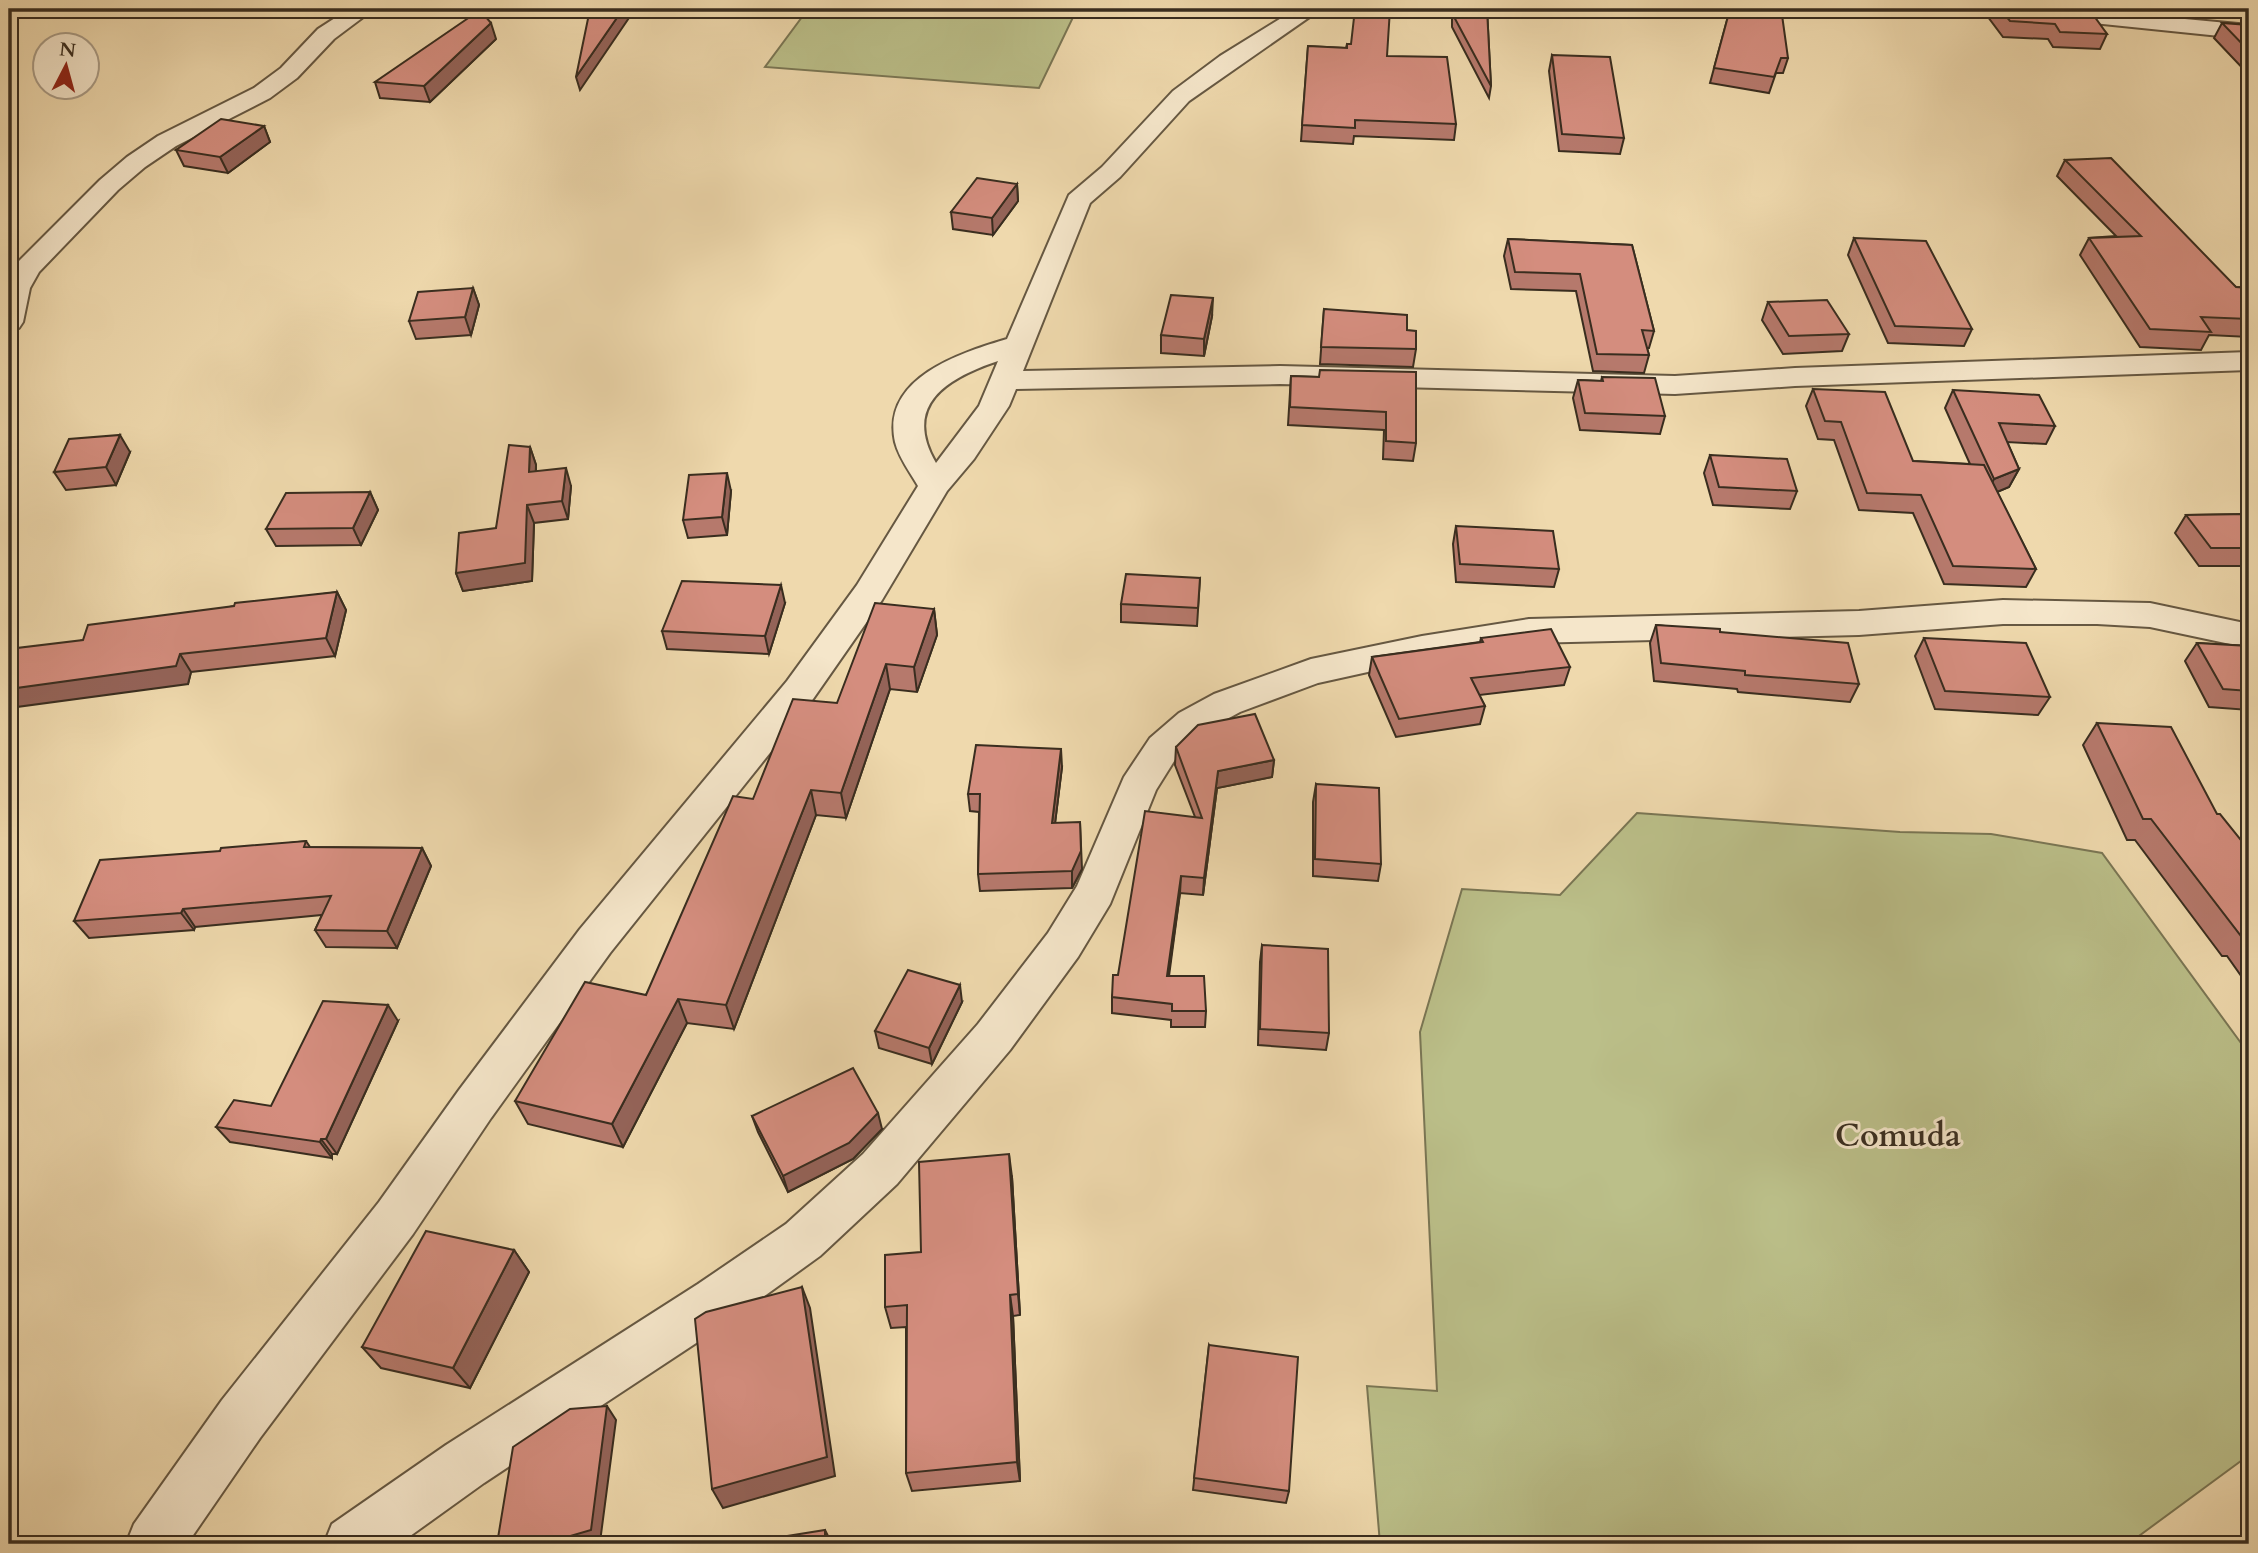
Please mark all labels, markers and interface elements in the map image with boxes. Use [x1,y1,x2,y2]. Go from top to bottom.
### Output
north arrow [32,32,102,102]
text: N [58,36,78,64]
district label: Comuda [1835,1114,1961,1158]

